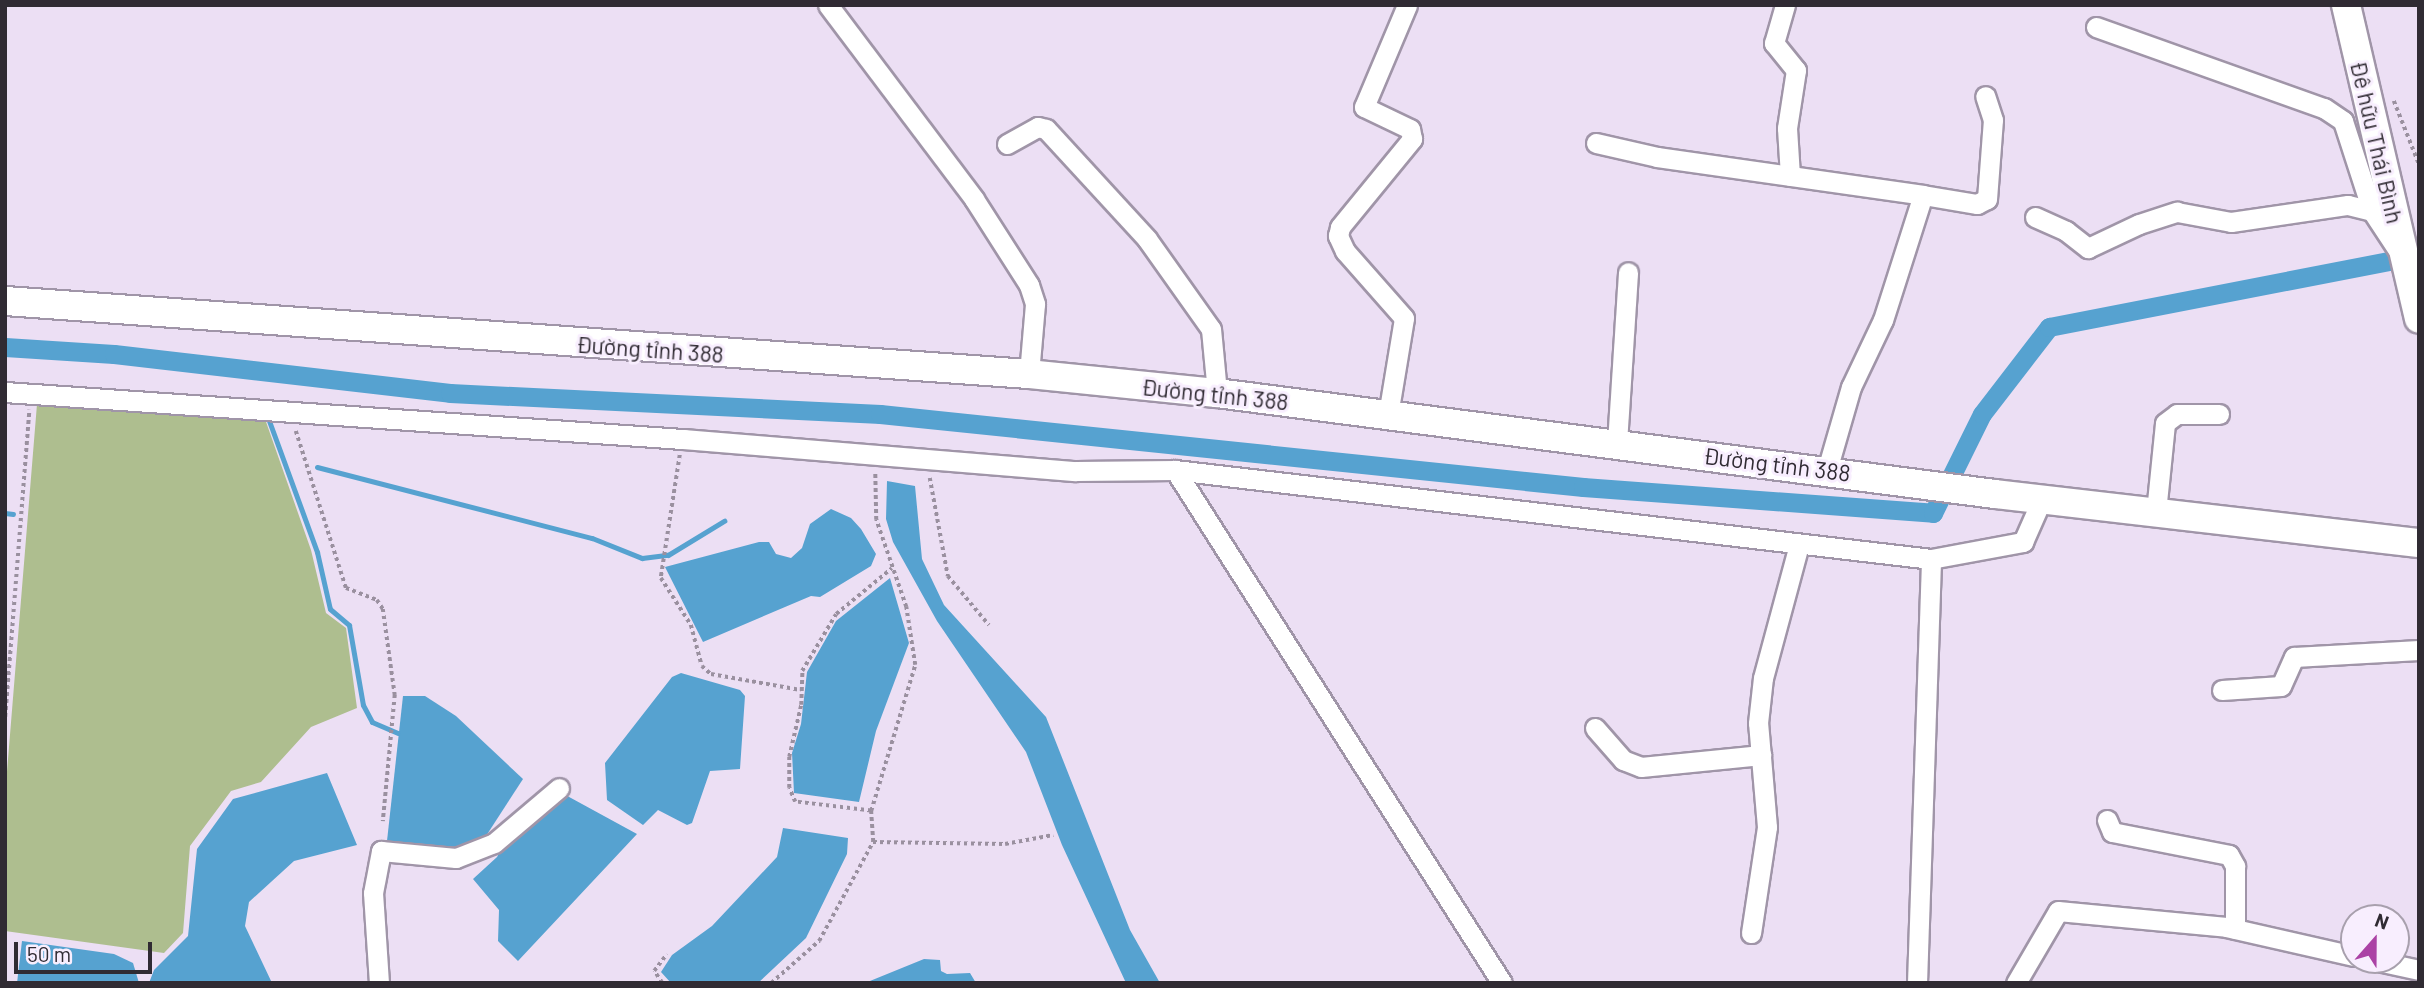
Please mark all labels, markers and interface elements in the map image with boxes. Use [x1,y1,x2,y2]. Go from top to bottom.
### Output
street label: Đê hữu Thái Bình [2345,58,2409,226]
street label: Đường tỉnh 388 [575,330,725,368]
street label: Đường tỉnh 388 [1140,373,1290,415]
street label: Đường tỉnh 388 [1702,441,1852,487]
north arrow [2340,904,2410,974]
text: N [2372,908,2392,934]
scale bar [18,928,156,972]
text: 50 m [27,941,71,966]

